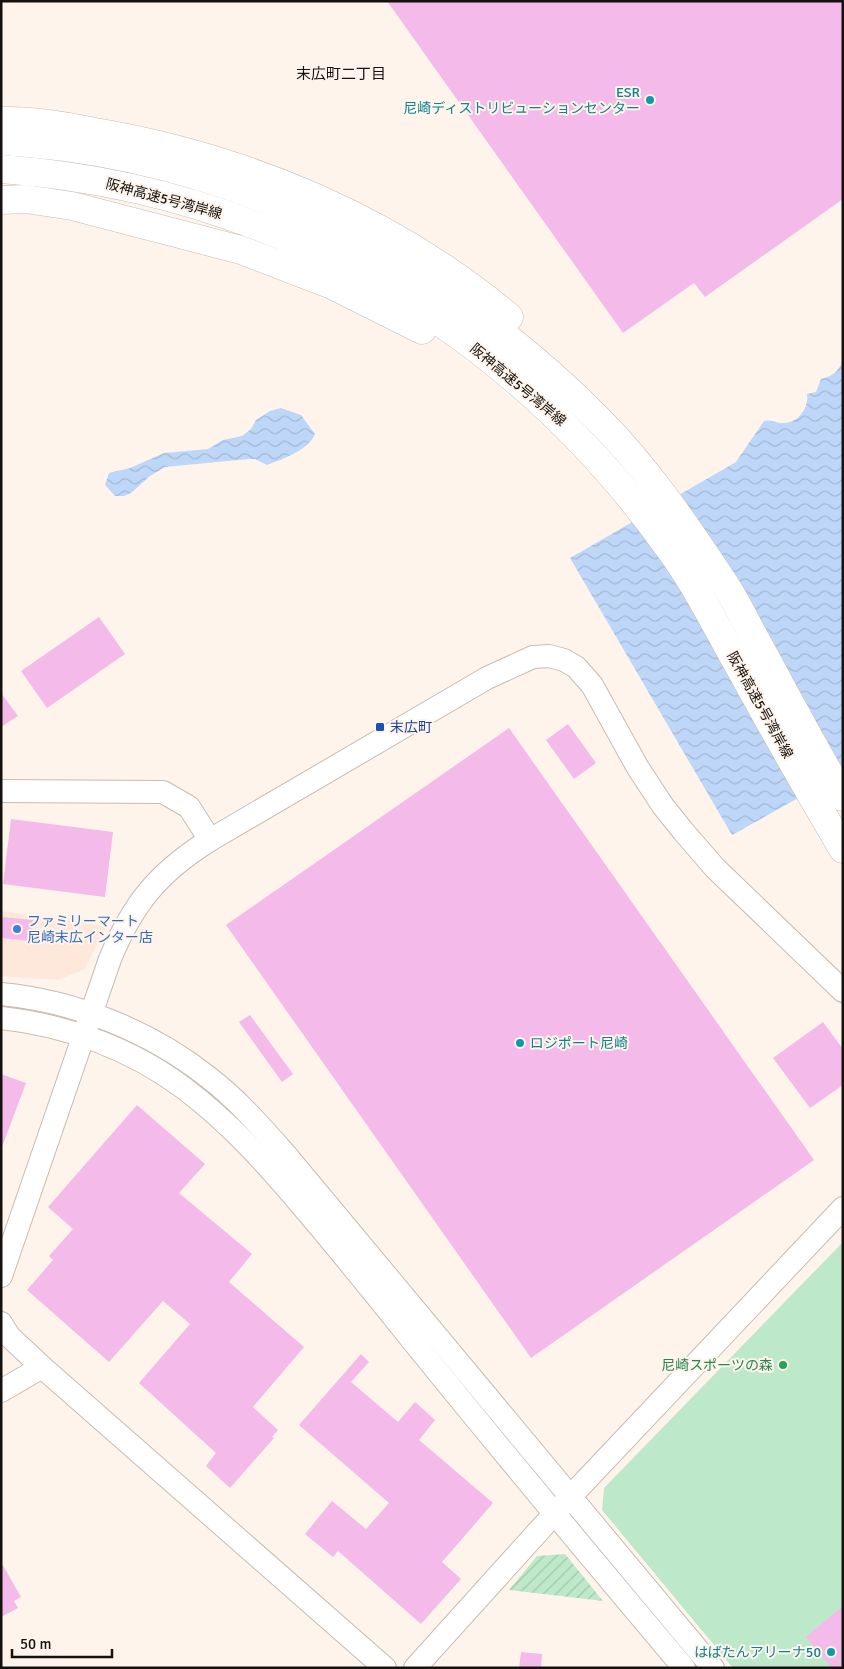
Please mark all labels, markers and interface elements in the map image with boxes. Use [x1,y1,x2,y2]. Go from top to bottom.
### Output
district label: 末広町二丁目 [296,65,386,83]
place label: ESR 尼崎ディストリビューションセンター [403,84,640,117]
marker: ESR 尼崎ディストリビューションセンター [644,94,656,106]
street label: 阪神高速5号湾岸線 [104,175,224,223]
street label: 阪神高速5号湾岸線 [467,340,569,430]
street label: 阪神高速5号湾岸線 [724,649,796,761]
place label: 末広町 [390,719,432,736]
marker: 末広町 [374,721,386,733]
place label: ファミリーマート 尼崎末広インター店 [27,913,153,946]
marker: ファミリーマート 尼崎末広インター店 [11,923,23,935]
place label: ロジポート尼崎 [530,1035,628,1052]
marker: ロジポート尼崎 [514,1037,526,1049]
place label: 尼崎スポーツの森 [661,1357,773,1374]
marker: 尼崎スポーツの森 [777,1359,789,1371]
scale bar [12,1626,112,1658]
text: 50 m [20,1635,51,1653]
place label: はばたんアリーナ50 [694,1644,821,1661]
marker: はばたんアリーナ50 [825,1646,837,1658]

